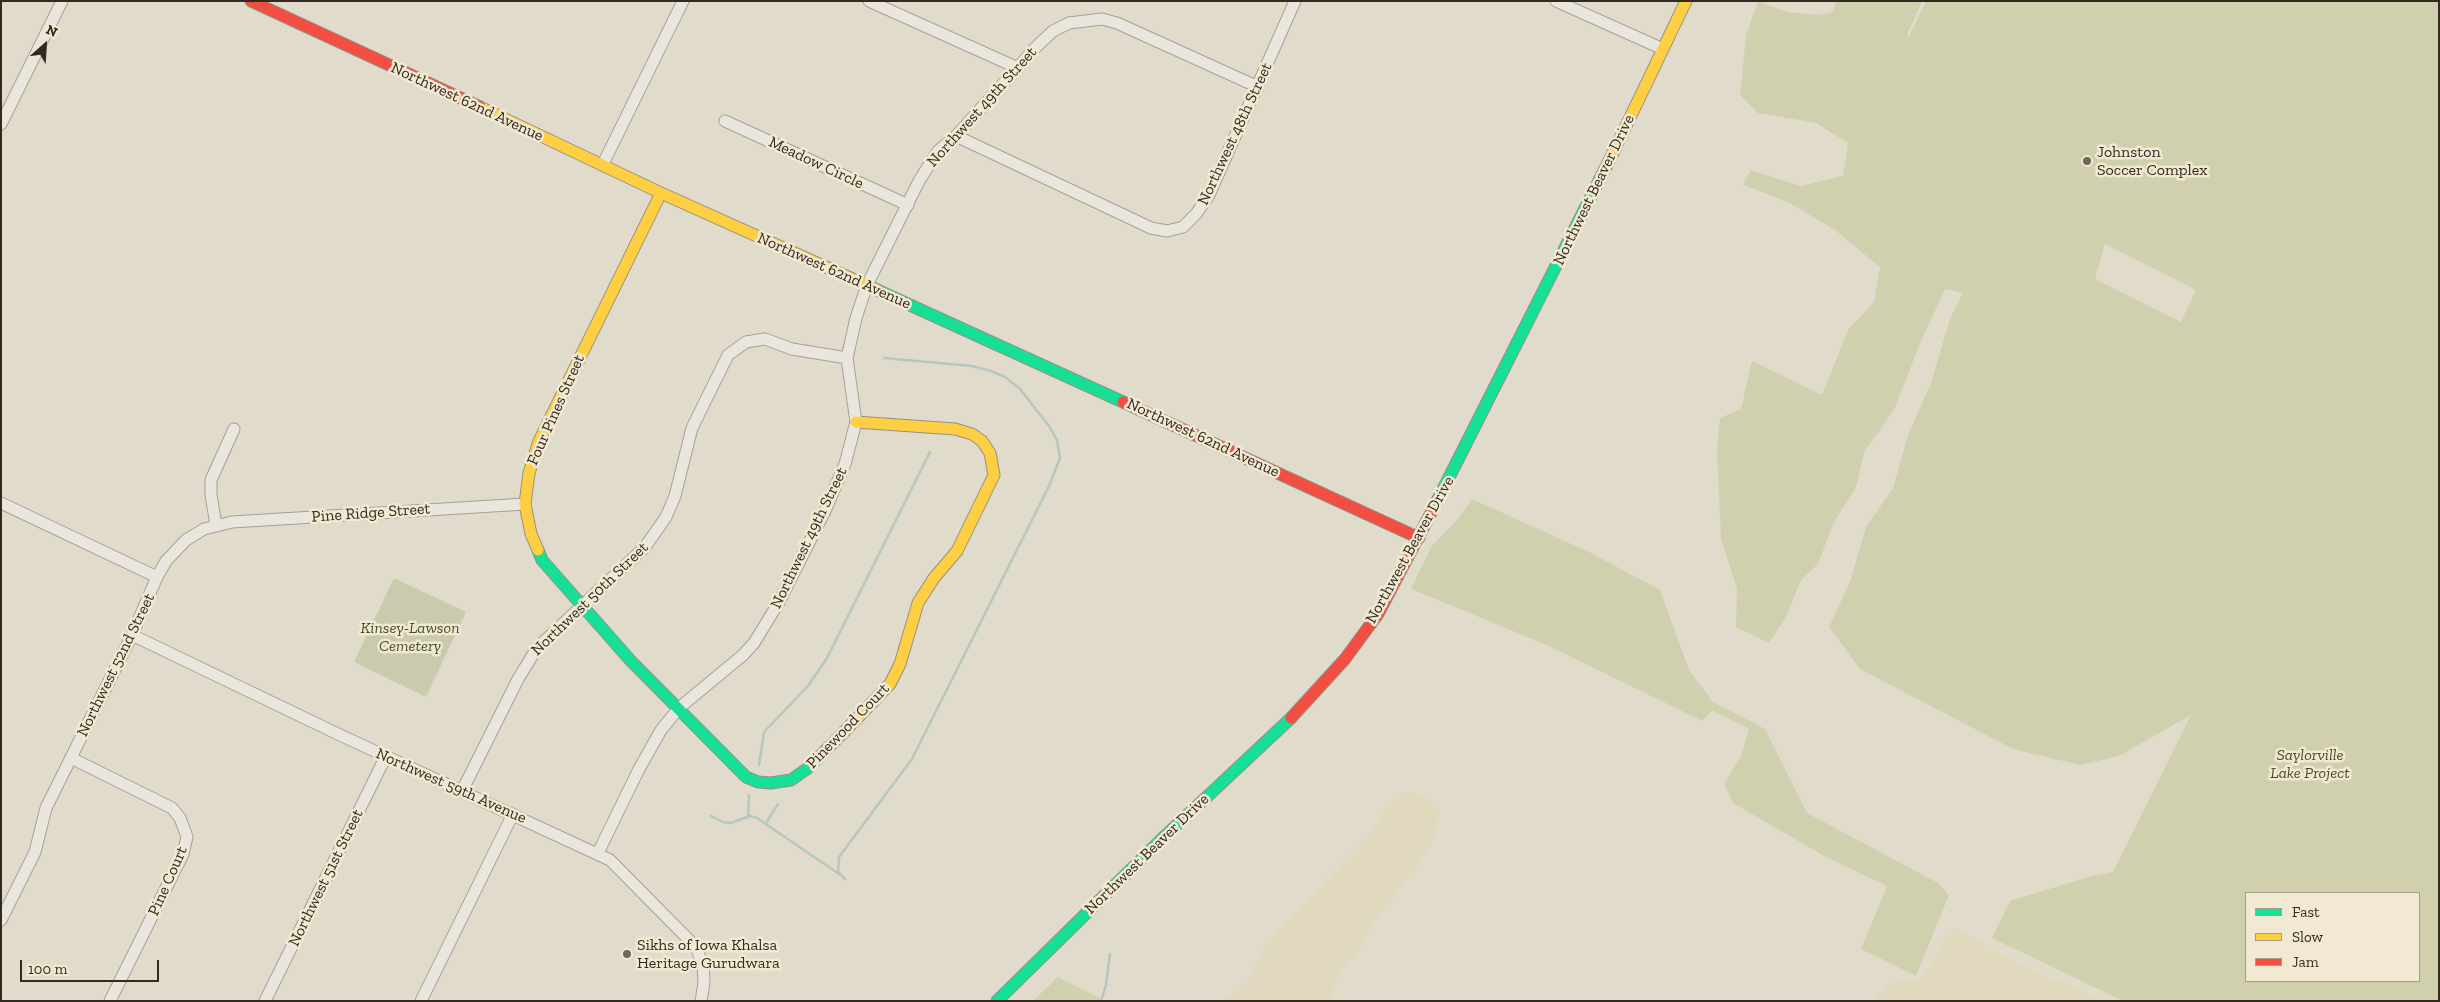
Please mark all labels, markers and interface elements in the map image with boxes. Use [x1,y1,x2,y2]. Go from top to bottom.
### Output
north arrow [20,20,70,70]
text: N [43,21,60,41]
street label: Northwest 49th Street [923,43,1041,171]
street label: Northwest 62nd Avenue [388,58,546,146]
street label: Northwest 48th Street [1194,60,1276,208]
street label: Northwest Beaver Drive [1549,112,1639,268]
street label: Meadow Circle [766,133,866,193]
place label: Johnston Soccer Complex [2097,142,2207,180]
marker: Johnston Soccer Complex [2081,155,2093,167]
street label: Northwest 62nd Avenue [754,228,914,314]
street label: Four Pines Street [523,352,589,468]
street label: Northwest 62nd Avenue [1124,394,1282,482]
street label: Northwest 49th Street [766,464,852,612]
street label: Northwest Beaver Drive [1362,473,1458,627]
street label: Pine Ridge Street [311,499,431,527]
street label: Northwest 50th Street [527,538,653,660]
street label: Northwest 52nd Street [73,590,159,740]
park label: Kinsey-Lawson Cemetery [360,618,460,656]
street label: Pinewood Court [802,679,894,773]
street label: Northwest 59th Avenue [373,744,529,828]
park label: Saylorville Lake Project [2270,745,2350,783]
street label: Northwest Beaver Drive [1081,790,1213,918]
street label: Northwest 51st Street [284,806,368,950]
street label: Pine Court [144,843,192,919]
legend [2245,892,2420,982]
text: Fast [2292,903,2320,921]
text: Slow [2292,928,2323,946]
place label: Sikhs of Iowa Khalsa Heritage Gurudwara [637,935,780,973]
marker: Sikhs of Iowa Khalsa Heritage Gurudwara [621,948,633,960]
scale bar [22,950,161,982]
text: Jam [2292,953,2319,971]
text: 100 m [28,960,67,978]

